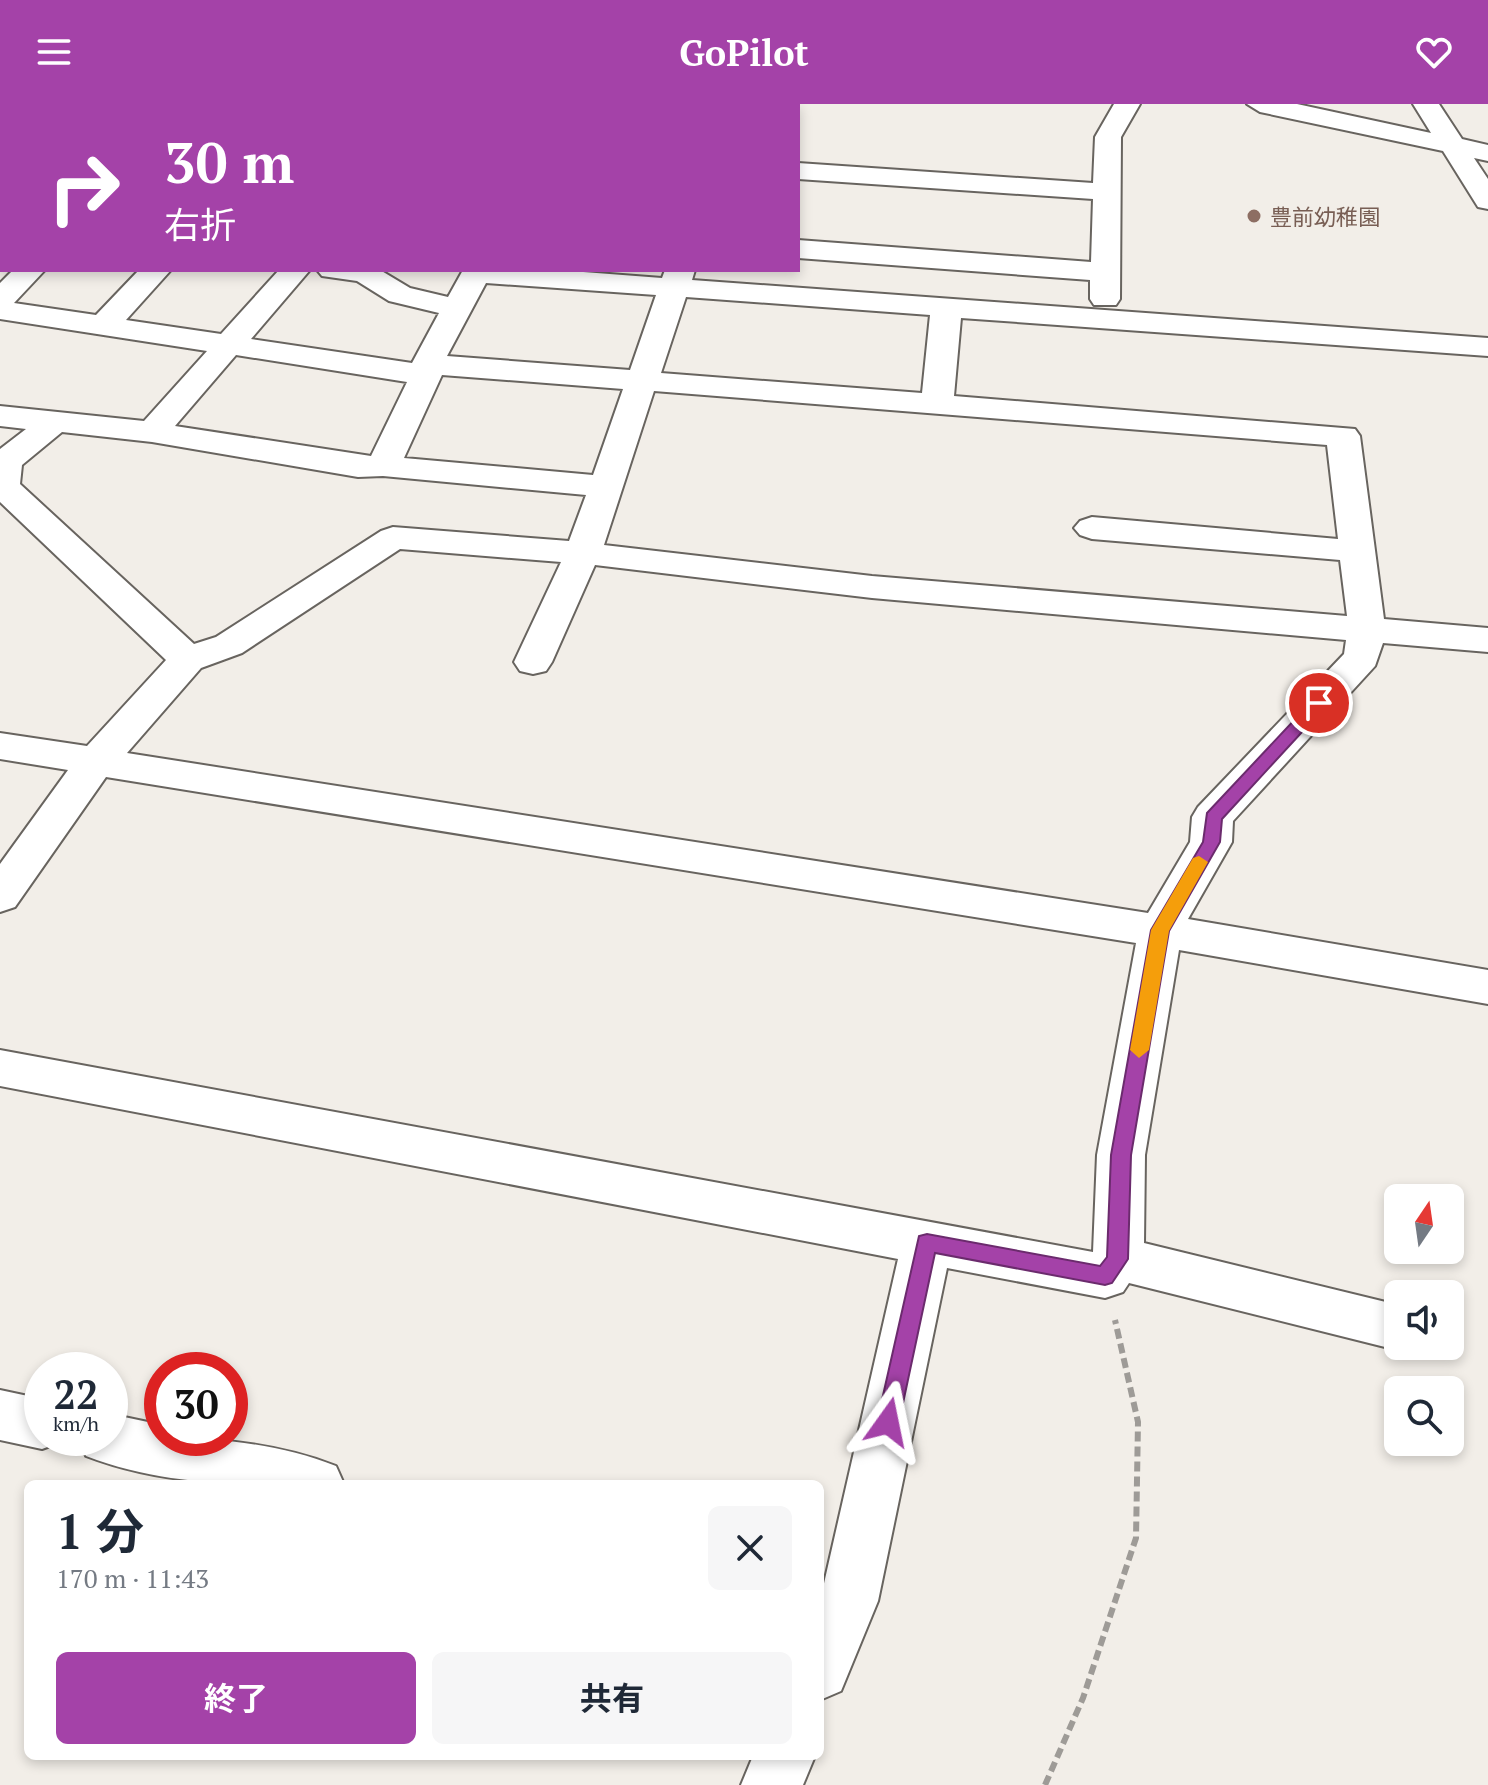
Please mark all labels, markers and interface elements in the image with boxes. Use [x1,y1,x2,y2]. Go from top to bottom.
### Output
text: GoPilot [679,29,809,76]
icon: menu [32,30,76,74]
icon: heart [1412,30,1456,74]
text: 30 m [164,125,294,199]
icon: right [32,136,136,240]
text: 右折 [164,201,236,248]
place label: 豊前幼稚園 [1270,202,1380,231]
marker: 豊前幼稚園 [1245,207,1263,225]
pin [1285,669,1353,737]
icon: arrive [1297,681,1341,725]
north arrow [1384,1184,1464,1264]
map controls [1384,1184,1464,1456]
button: sound [1384,1280,1464,1360]
speed limit sign: 30 [144,1352,248,1456]
text: 22 [53,1367,99,1420]
button: search [1384,1376,1464,1456]
position arrow [846,1380,930,1464]
text: km/h [53,1410,99,1437]
text: 1 分 [56,1499,144,1563]
button: close [708,1506,792,1590]
text: 170 m · 11:43 [56,1561,209,1595]
button: 終了 [56,1652,416,1744]
button: 共有 [432,1652,792,1744]

